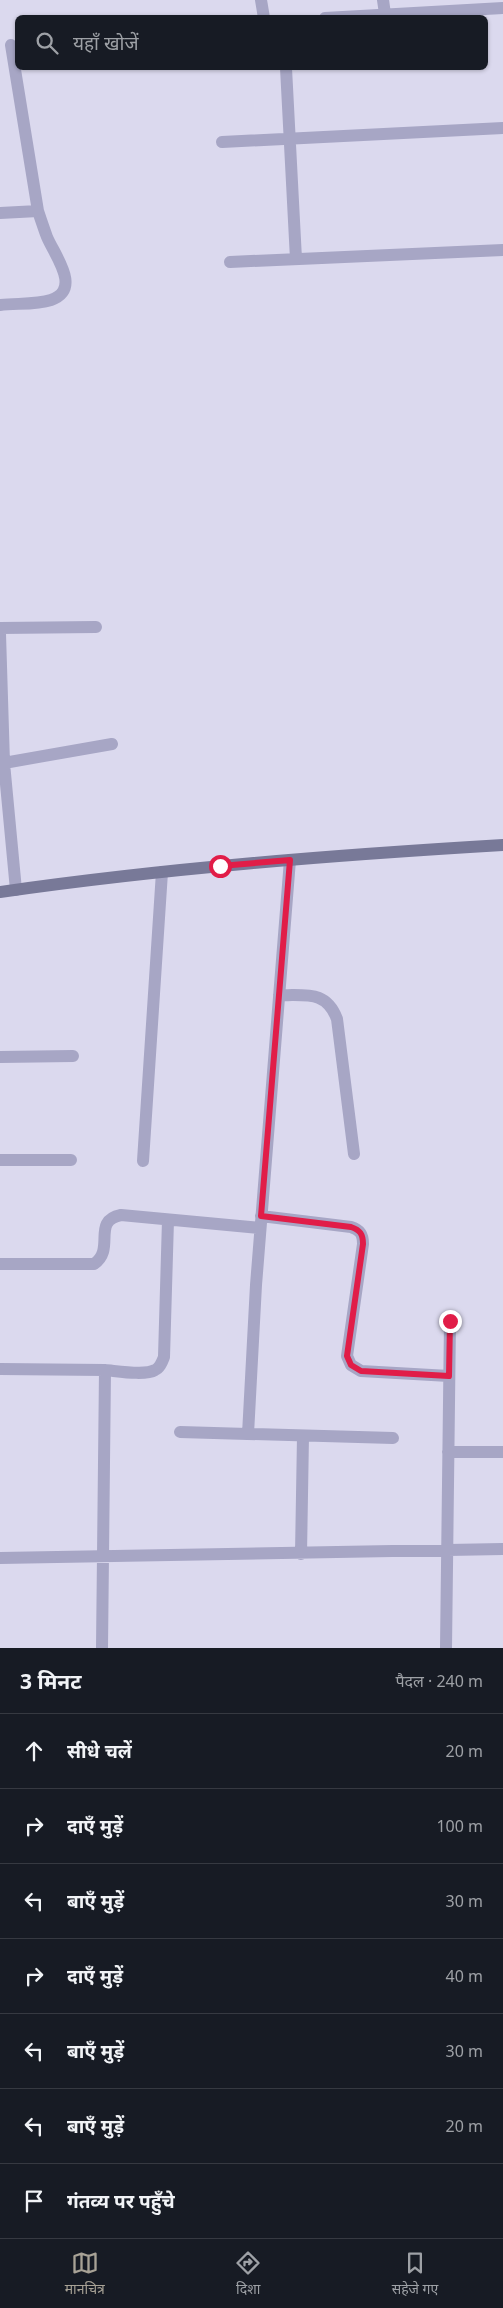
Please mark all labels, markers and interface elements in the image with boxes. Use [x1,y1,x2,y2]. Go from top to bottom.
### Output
search box [15,15,488,70]
icon: search [33,29,61,57]
text: यहाँ खोजें [73,30,139,56]
route start [209,855,232,878]
route end [439,1310,462,1333]
text: 3 मिनट [20,1667,82,1695]
text: पैदल · 240 m [395,1670,483,1692]
icon: ahead [20,1737,48,1765]
text: सीधे चलें [67,1738,132,1764]
text: 20 m [446,1740,483,1762]
icon: right [20,1812,48,1840]
text: दाएँ मुड़ें [67,1813,123,1839]
text: 100 m [436,1815,483,1837]
icon: left [20,1887,48,1915]
text: बाएँ मुड़ें [67,1888,124,1914]
text: 30 m [446,1890,483,1912]
icon: right [20,1962,48,1990]
text: दाएँ मुड़ें [67,1963,123,1989]
text: 40 m [446,1965,483,1987]
icon: left [20,2037,48,2065]
text: बाएँ मुड़ें [67,2038,124,2064]
text: 30 m [446,2040,483,2062]
icon: left [20,2112,48,2140]
text: बाएँ मुड़ें [67,2113,124,2139]
text: 20 m [446,2115,483,2137]
icon: arrive [20,2187,48,2215]
text: गंतव्य पर पहुँचे [67,2188,175,2214]
tab: मानचित्र [65,2249,105,2298]
tab: दिशा [234,2249,262,2298]
tab: सहेजे गए [392,2249,438,2298]

